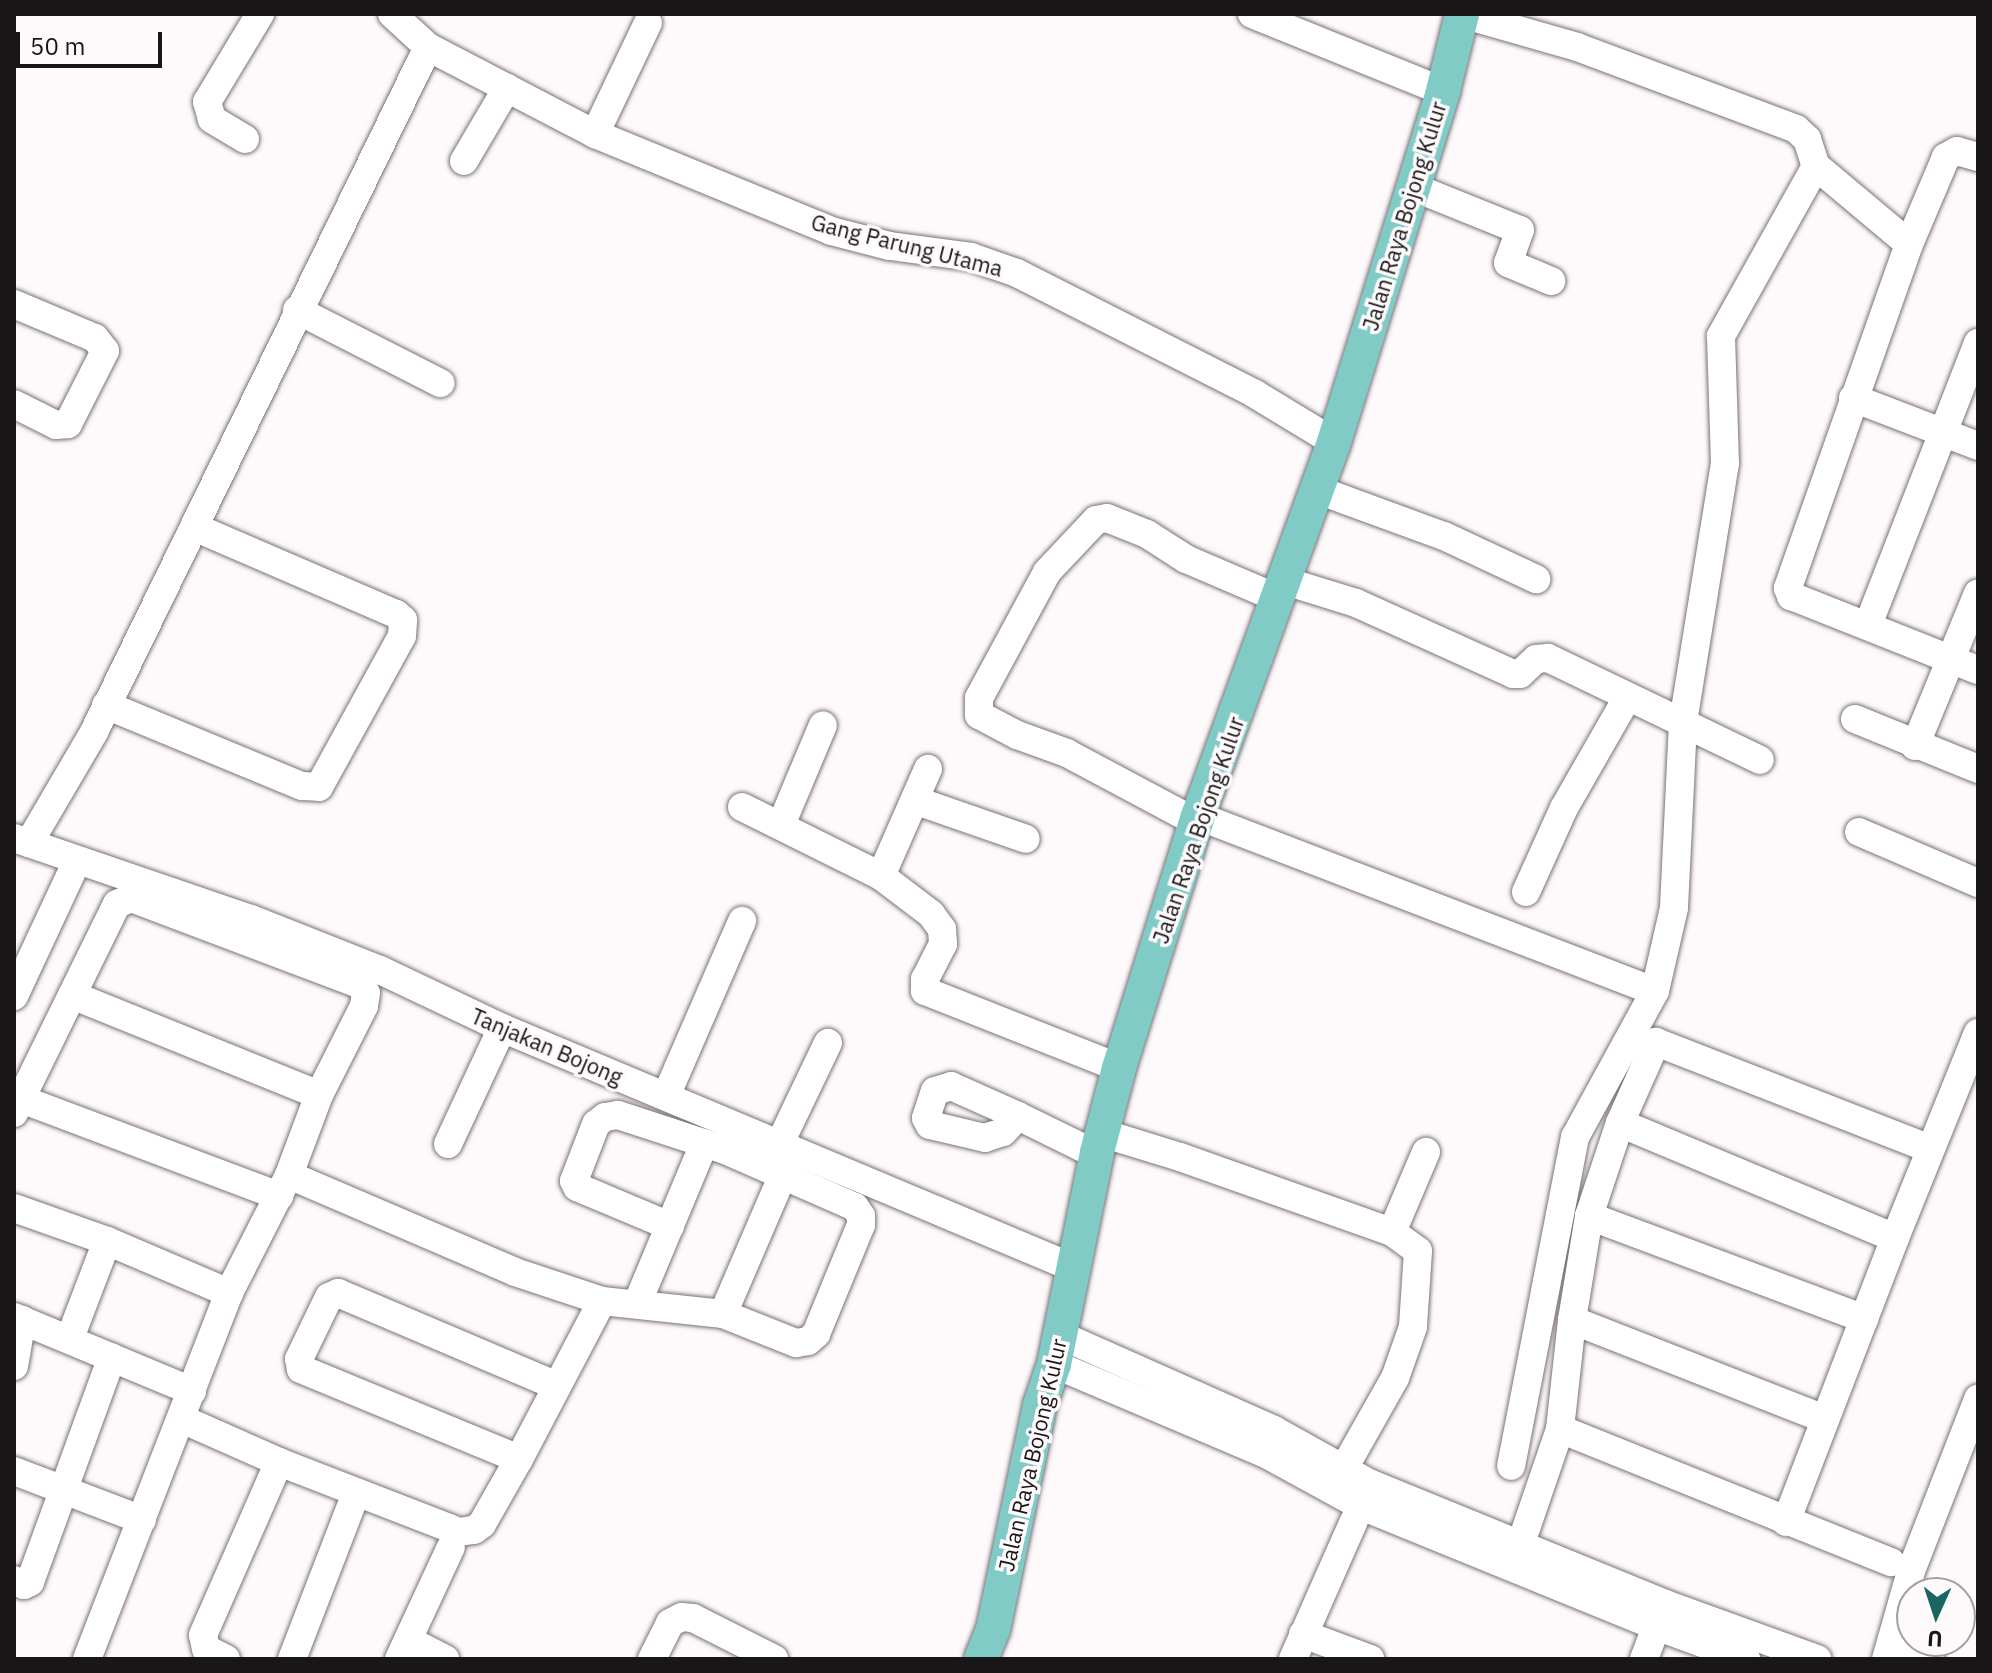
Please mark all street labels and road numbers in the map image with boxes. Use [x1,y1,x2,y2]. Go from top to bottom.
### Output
street label: Jalan Raya Bojong Kulur [1357,98,1451,334]
street label: Gang Parung Utama [809,208,1005,282]
street label: Jalan Raya Bojong Kulur [1147,713,1249,947]
street label: Tanjakan Bojong [467,1002,627,1090]
street label: Jalan Raya Bojong Kulur [992,1336,1072,1574]

